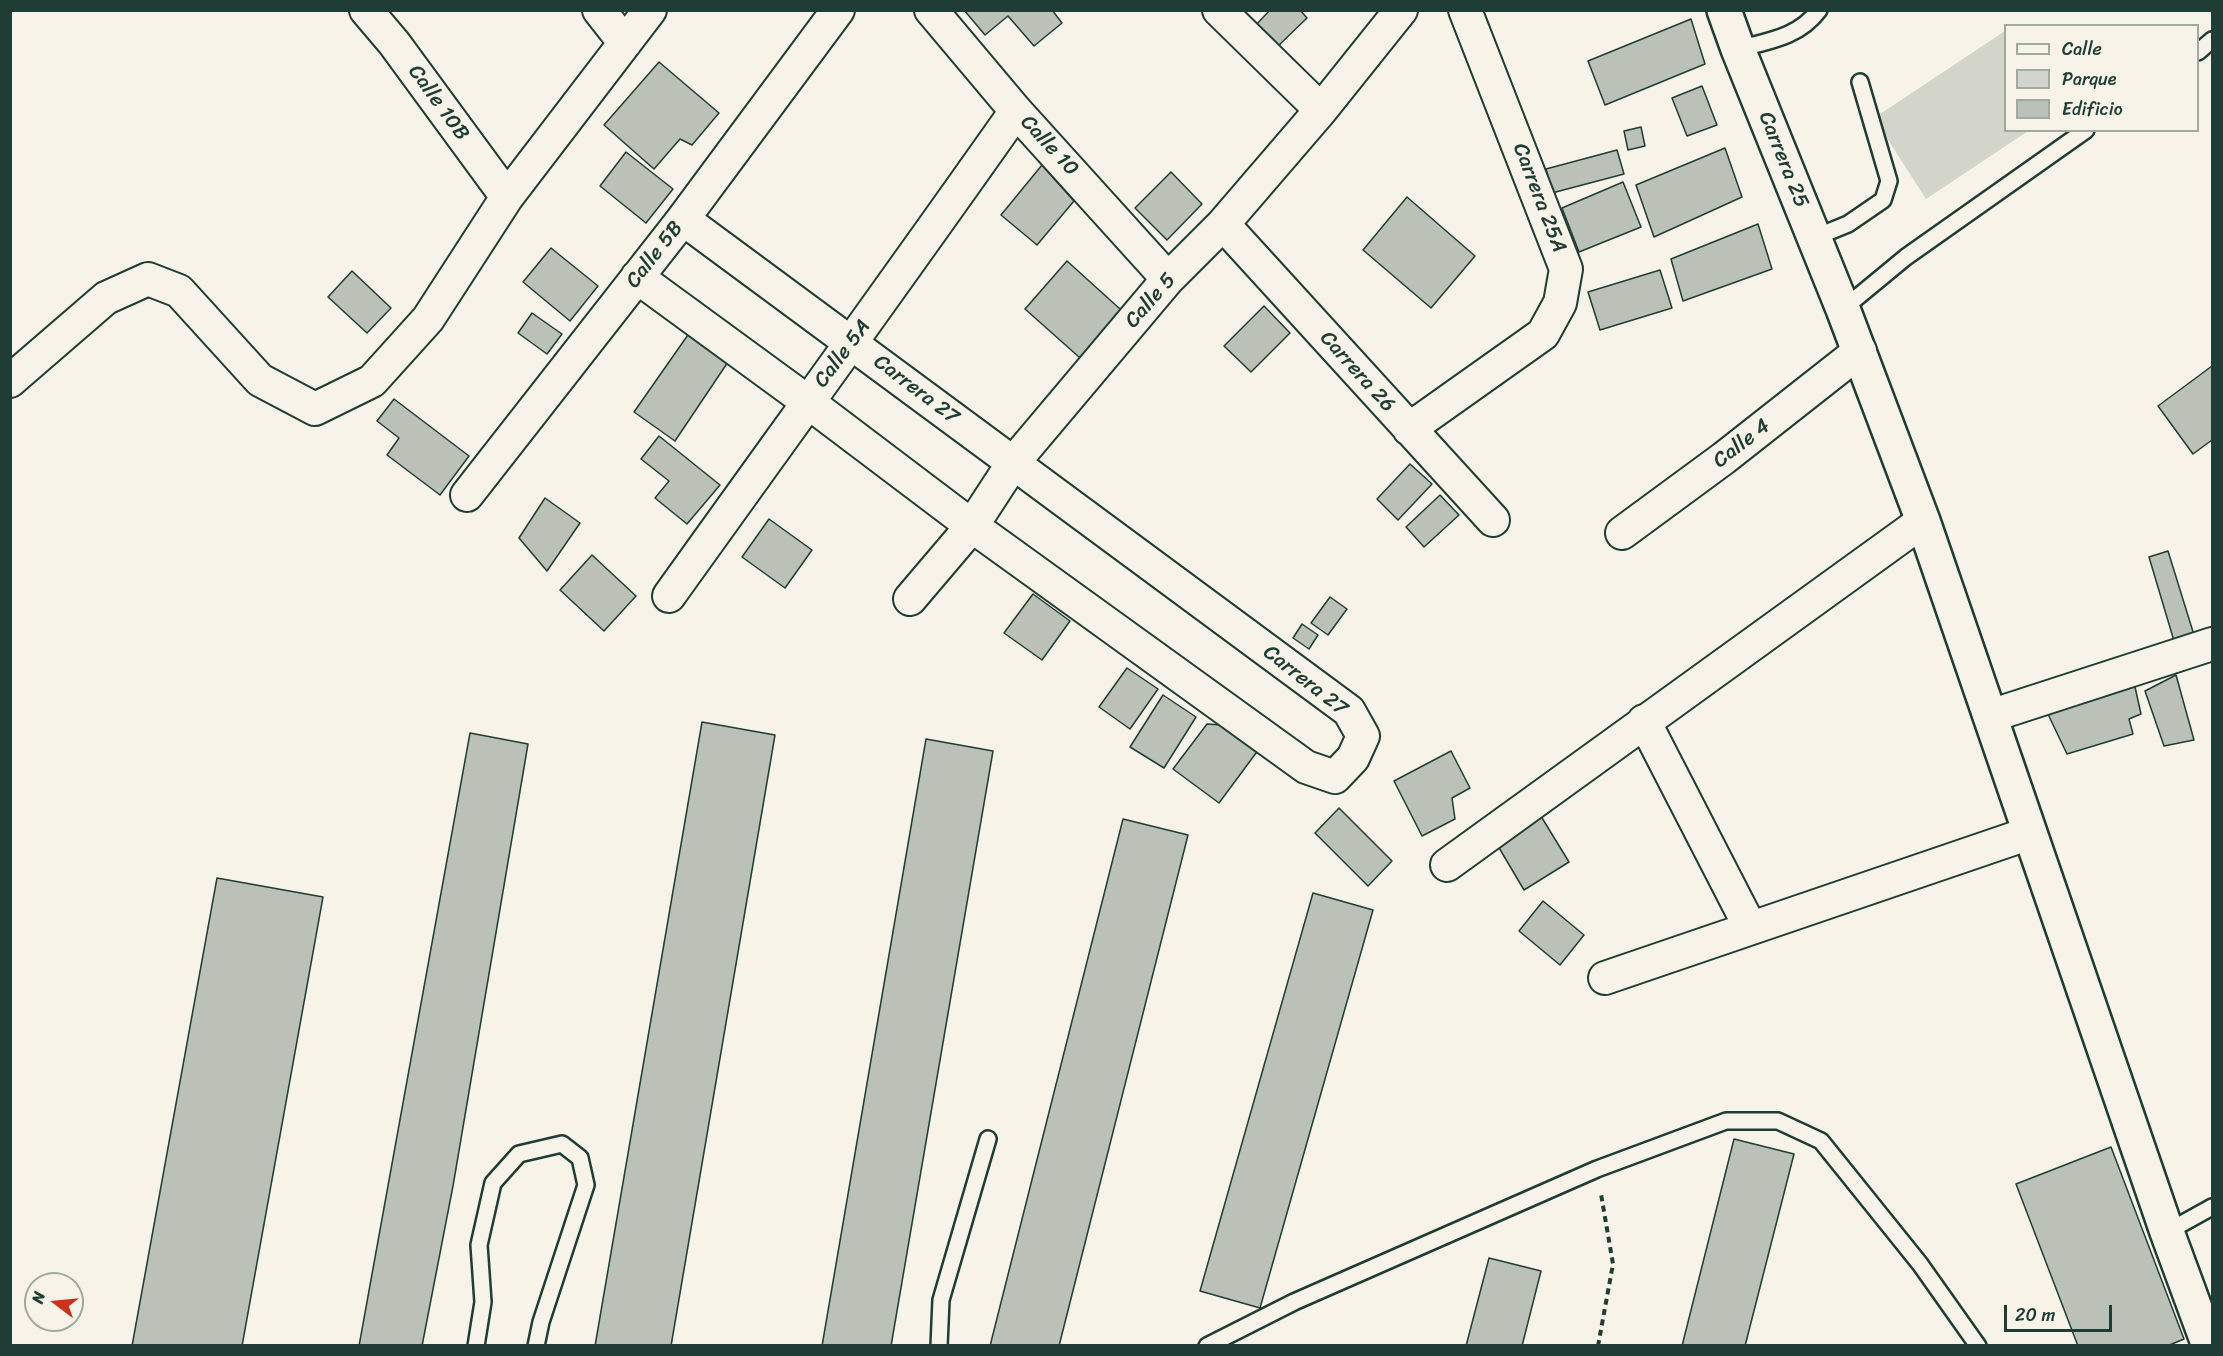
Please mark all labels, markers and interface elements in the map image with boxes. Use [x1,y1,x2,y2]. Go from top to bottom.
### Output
legend [2004,24,2199,132]
text: Calle [2062,33,2102,65]
street label: Calle 10B [402,60,474,146]
text: Parque [2062,63,2116,95]
text: Edificio [2062,93,2123,125]
street label: Carrera 25 [1752,108,1814,212]
street label: Calle 10 [1014,110,1084,182]
street label: Carrera 25A [1507,140,1571,256]
street label: Calle 5B [621,217,689,293]
street label: Calle 5 [1120,268,1182,334]
street label: Calle 5A [809,315,877,393]
street label: Carrera 26 [1314,326,1400,418]
street label: Carrera 27 [868,350,964,430]
street label: Calle 4 [1709,414,1775,474]
street label: Carrera 27 [1258,640,1352,722]
north arrow [24,1272,84,1332]
text: N [23,1288,54,1307]
scale bar [2007,1293,2115,1331]
text: 20 m [2015,1299,2055,1331]

